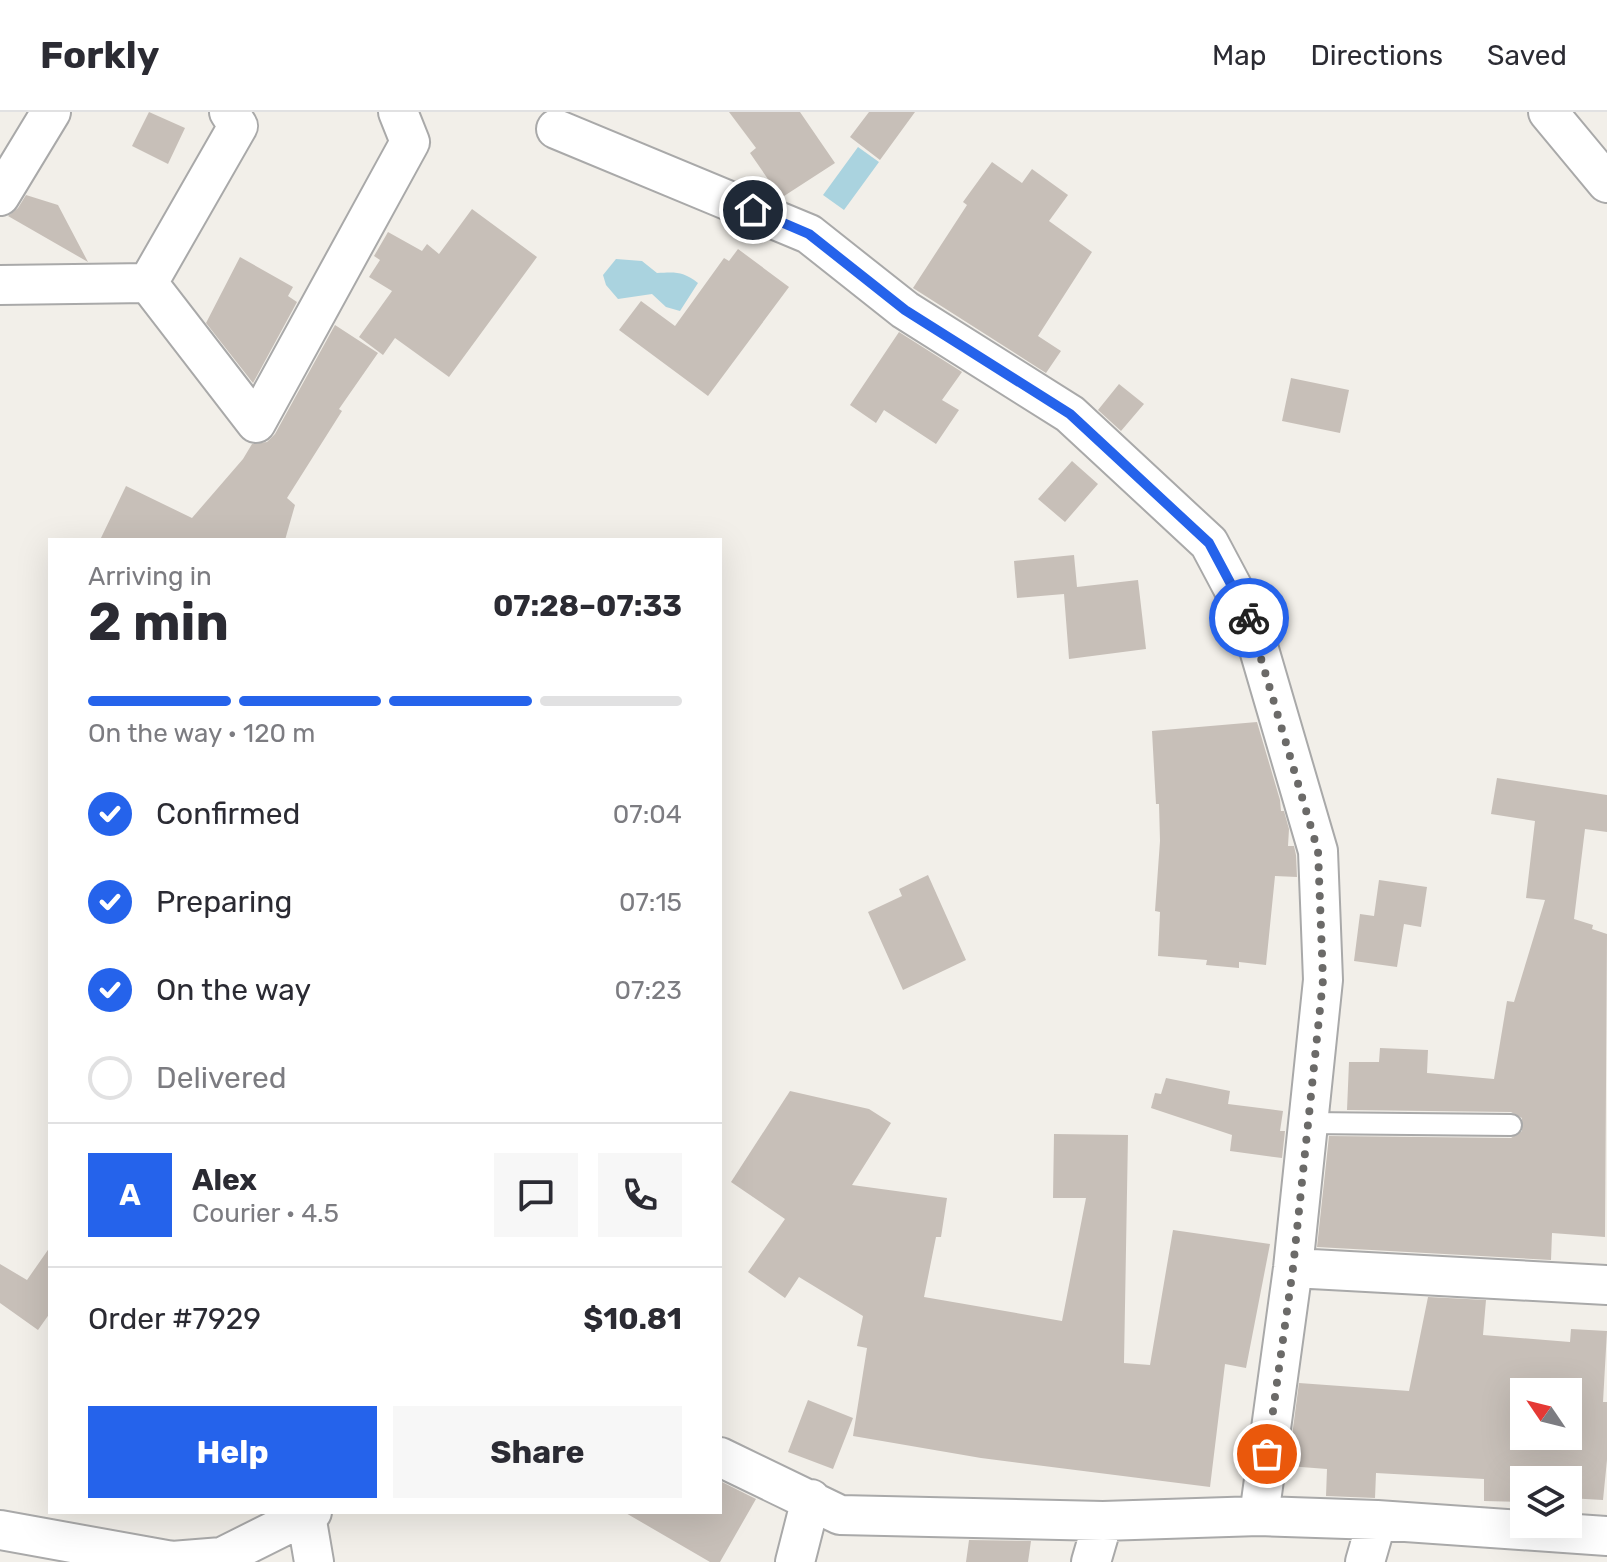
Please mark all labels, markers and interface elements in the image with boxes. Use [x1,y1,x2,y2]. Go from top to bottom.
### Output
text: Forkly [40,32,159,78]
text: Map [1212,39,1266,72]
text: Directions [1310,39,1443,72]
text: Saved [1487,39,1567,72]
pin [719,176,787,244]
icon: home [731,188,775,232]
text: Arriving in [88,561,212,592]
courier [1209,578,1289,658]
text: 07:28–07:33 [493,588,682,624]
text: 2 min [88,591,229,653]
icon: bike [1227,596,1271,640]
text: On the way · 120 m [88,718,315,749]
icon: check [88,792,132,836]
text: Confirmed [156,796,300,832]
text: 07:04 [613,799,682,830]
icon: check [88,880,132,924]
text: Preparing [156,884,292,920]
text: 07:15 [619,887,682,918]
icon: check [88,968,132,1012]
text: On the way [156,972,311,1008]
text: 07:23 [615,975,682,1006]
text: Delivered [156,1060,287,1096]
button: chat [494,1153,578,1237]
button: phone [598,1153,682,1237]
text: Alex [192,1162,257,1198]
text: A [119,1177,141,1213]
text: Courier · 4.5 [192,1198,339,1229]
text: Order #7929 [88,1301,261,1337]
text: $10.81 [583,1301,682,1337]
north arrow [1510,1378,1582,1450]
map controls [1510,1378,1582,1538]
button: Help [88,1406,377,1498]
button: Share [393,1406,682,1498]
pin [1233,1420,1301,1488]
icon: bag [1245,1432,1289,1476]
button: layers [1510,1466,1582,1538]

